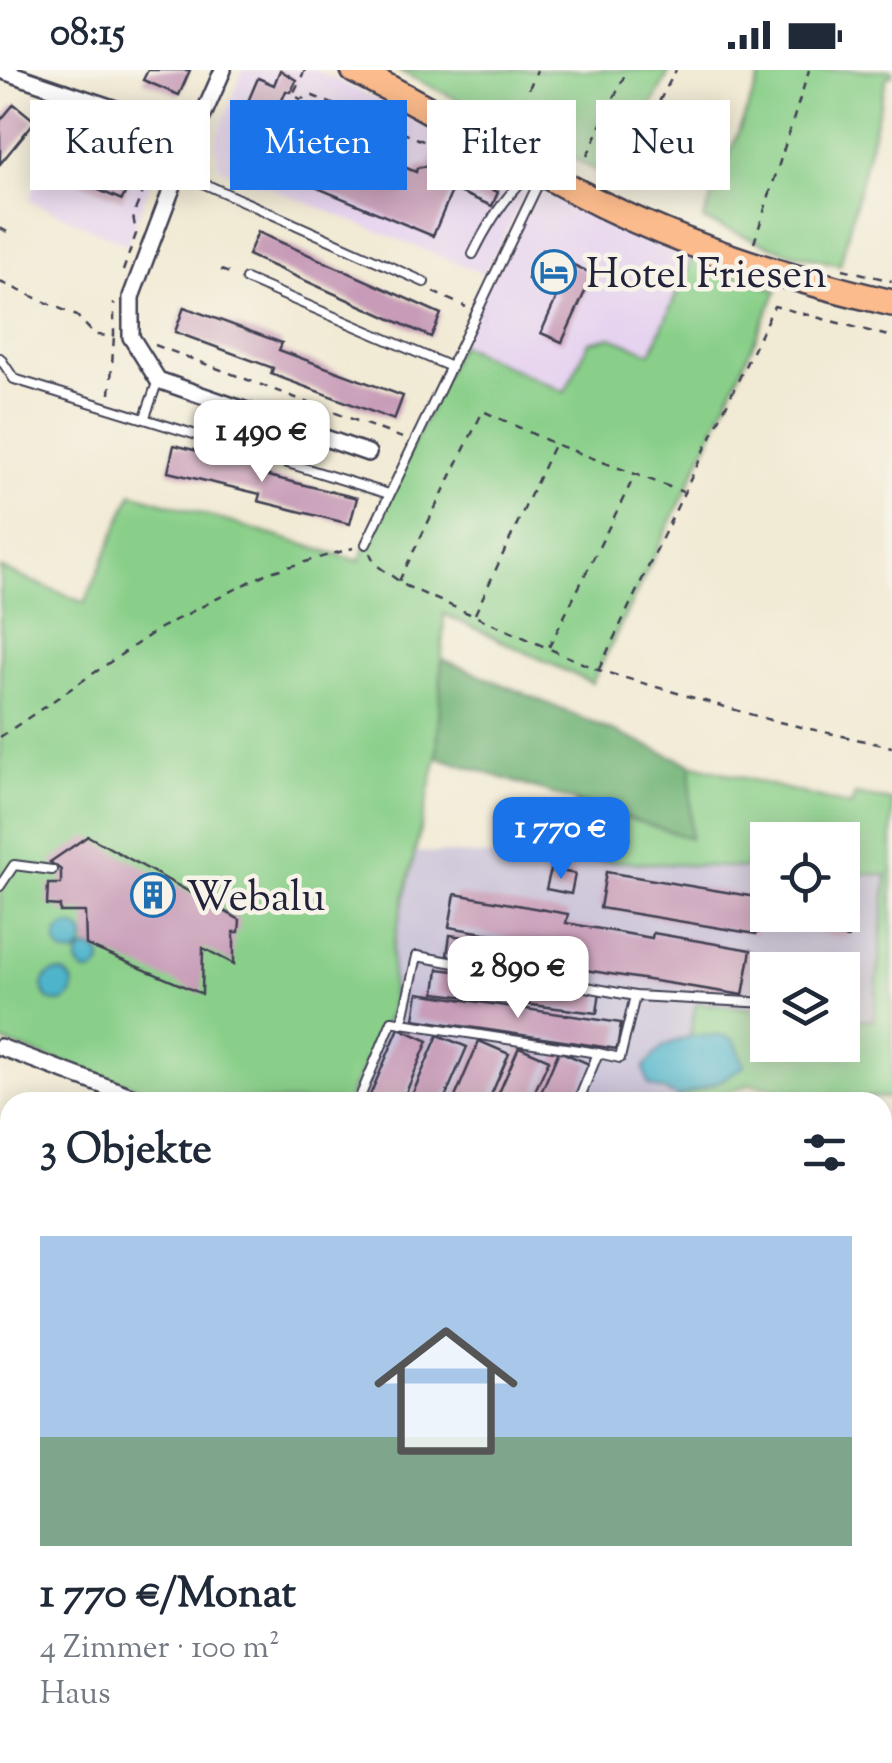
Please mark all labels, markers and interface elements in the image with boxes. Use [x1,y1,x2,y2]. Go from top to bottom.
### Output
text: 08:15 [50,8,125,62]
chip: Kaufen [30,100,210,190]
chip: Mieten [230,100,407,190]
chip: Filter [427,100,576,190]
chip: Neu [596,100,730,190]
place label: Hotel Friesen [586,247,827,307]
hotel icon: Hotel Friesen [531,249,577,295]
pin: 1 490 € [170,400,354,485]
text: 1 490 € [216,409,308,455]
pin: 1 770 € [469,797,653,882]
text: 1 770 € [515,806,607,852]
map controls [750,822,860,1062]
button: locate [750,822,860,932]
place label: Webalu [186,870,326,930]
building icon: Webalu [130,872,176,918]
pin: 2 890 € [426,936,610,1021]
text: 2 890 € [470,945,566,991]
button: layers [750,952,860,1062]
text: 3 Objekte [40,1122,212,1182]
icon: filters [797,1125,852,1180]
icon: home [356,1301,536,1481]
text: 1 770 €/Monat [40,1566,296,1626]
text: 4 Zimmer · 100 m² [40,1626,280,1672]
text: Haus [40,1672,111,1718]

